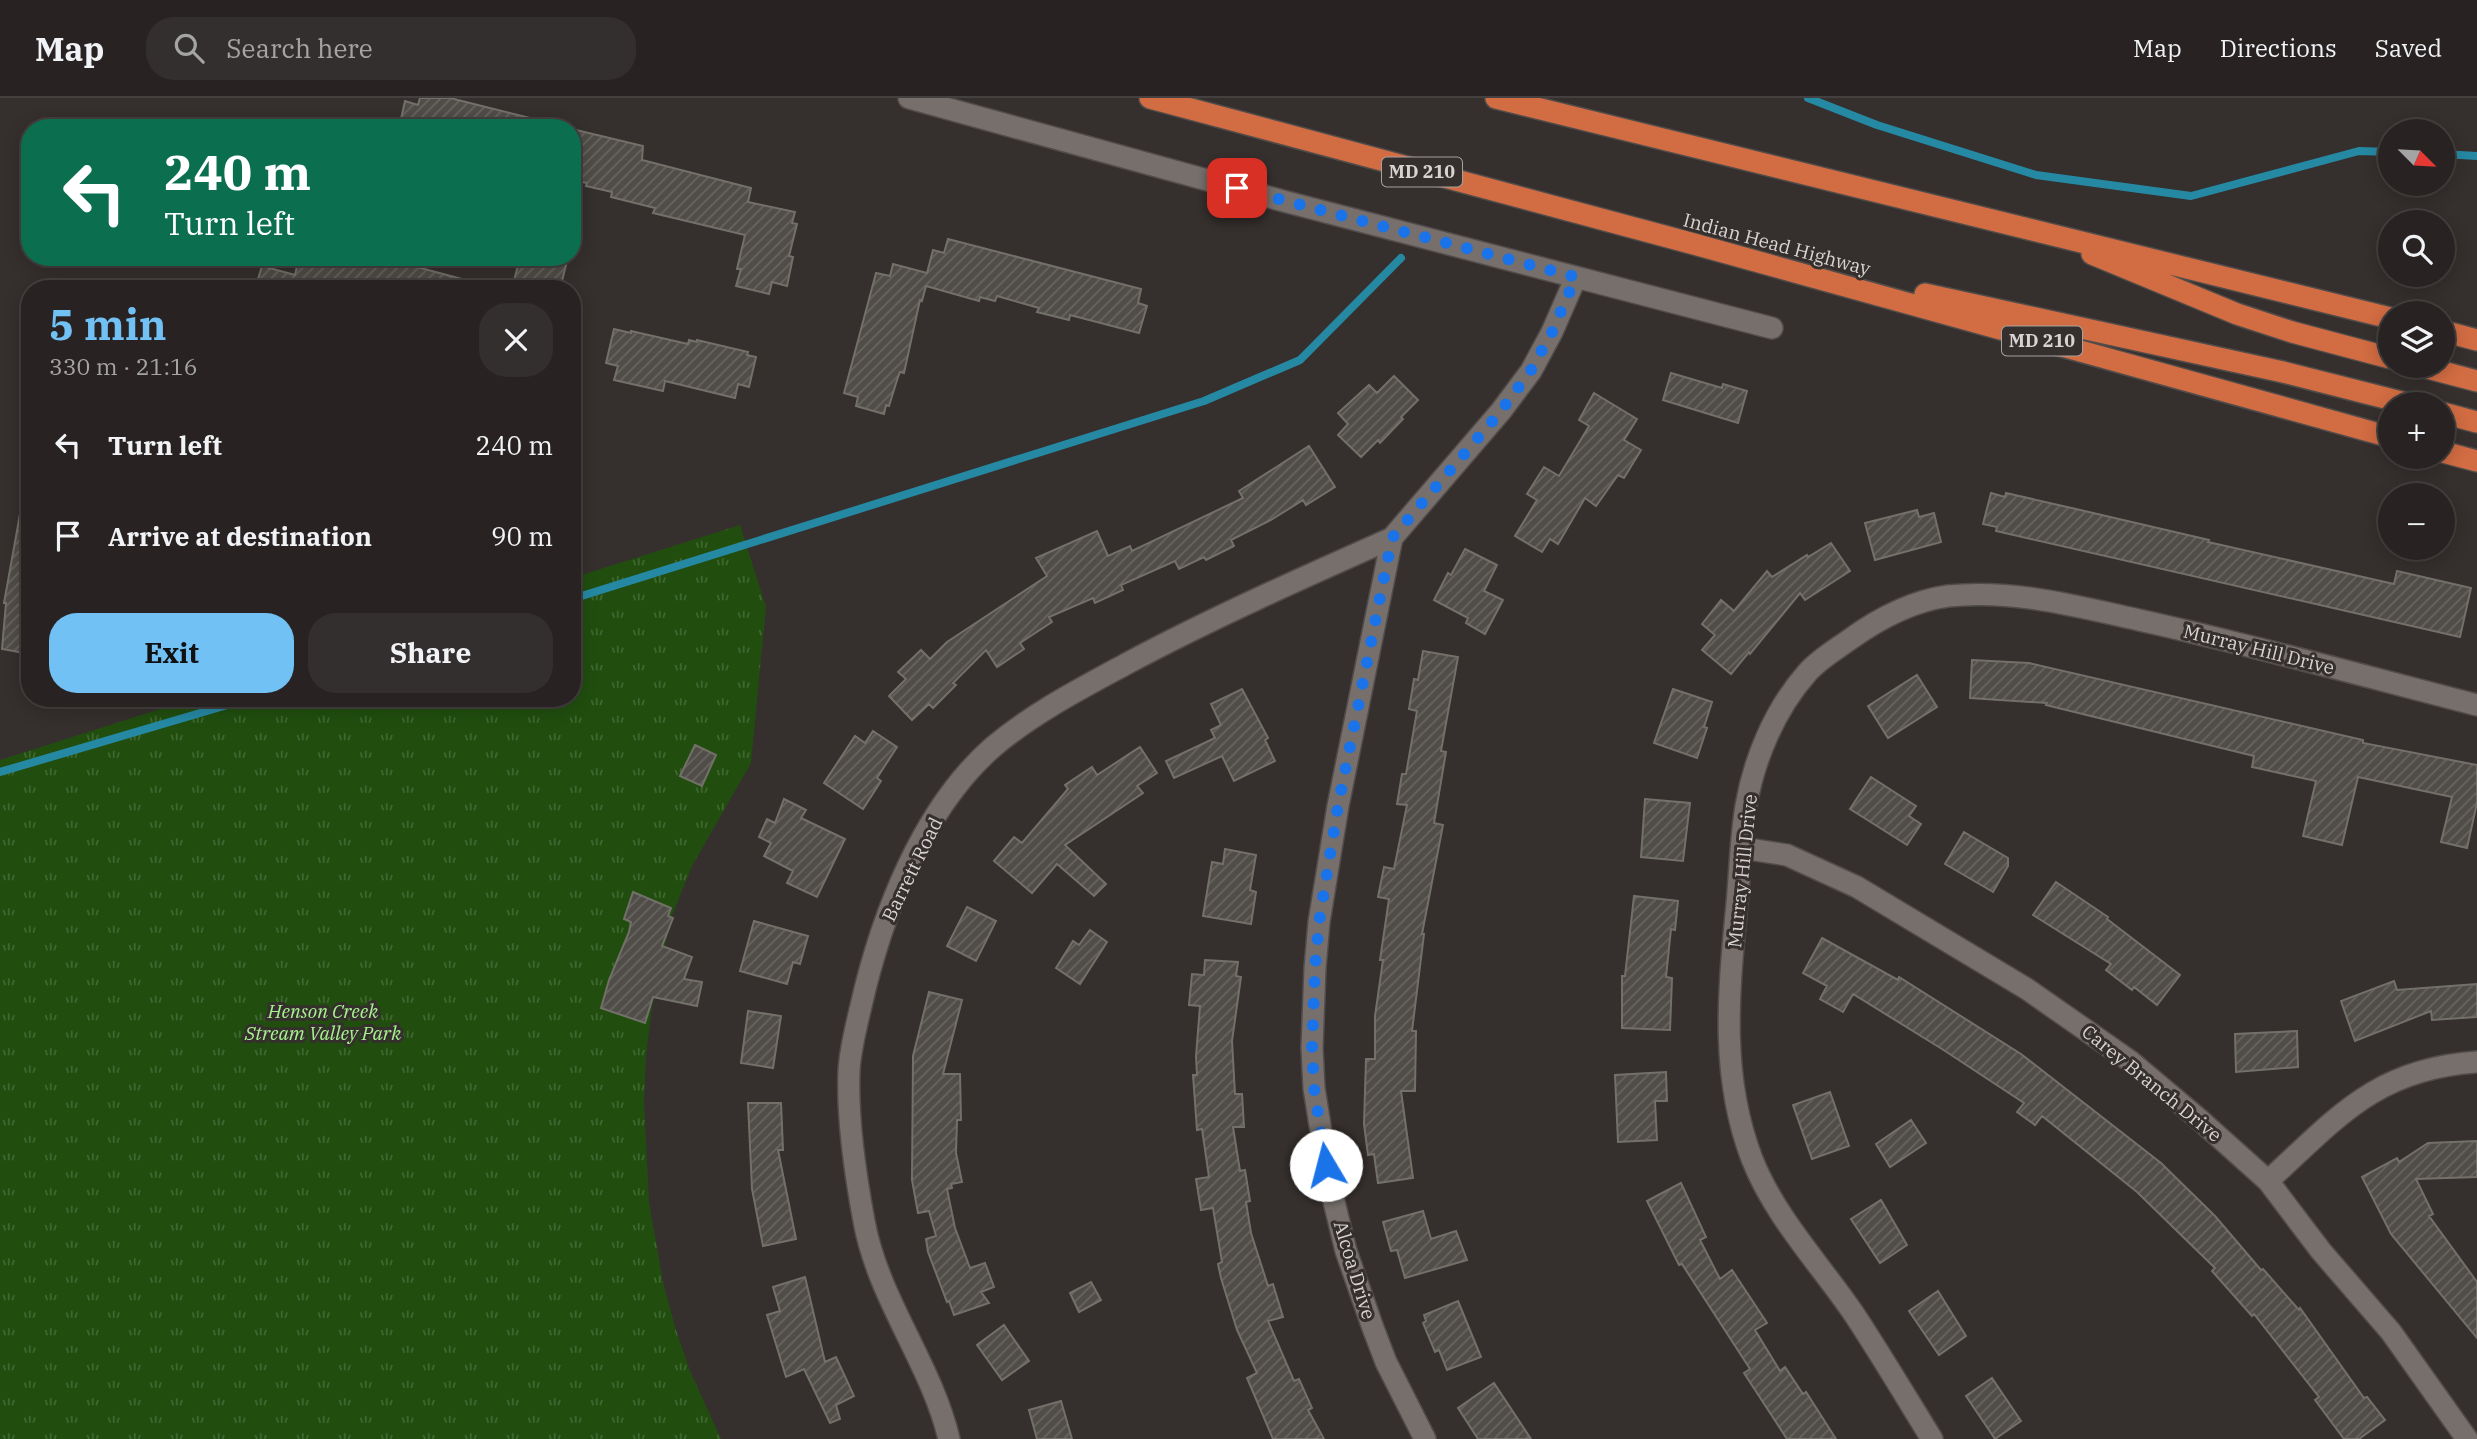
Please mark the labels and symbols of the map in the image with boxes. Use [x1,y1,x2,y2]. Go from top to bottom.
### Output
north arrow [2378,119,2455,196]
pin [1207,158,1267,218]
road number: MD 210 [1382,158,1462,186]
street label: Indian Head Highway [1681,207,1874,281]
road number: MD 210 [2002,327,2082,356]
street label: Murray Hill Drive [2181,619,2337,679]
street label: Murray Hill Drive [1722,793,1762,949]
street label: Barrett Road [876,813,948,925]
park label: Henson Creek Stream Valley Park [244,999,402,1045]
street label: Carey Branch Drive [2077,1019,2227,1147]
position arrow [1289,1128,1363,1202]
street label: Alcoa Drive [1329,1218,1381,1322]

